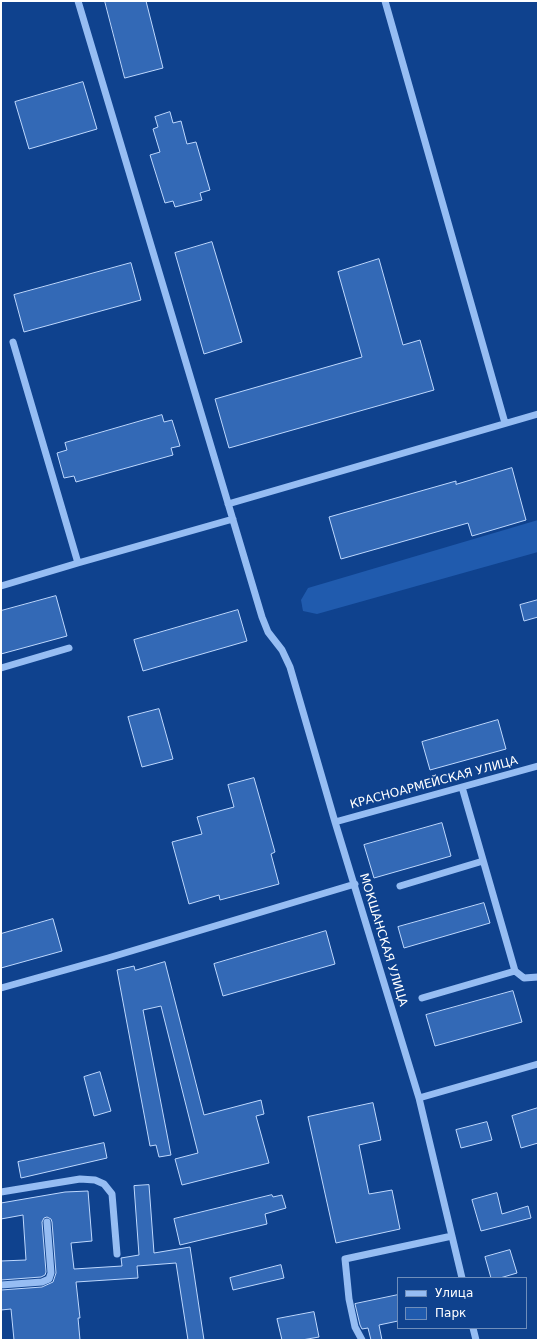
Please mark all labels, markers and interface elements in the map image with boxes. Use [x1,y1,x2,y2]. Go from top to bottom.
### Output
street label: КРАСНОАРМЕЙСКАЯ УЛИЦА [348,754,520,812]
street label: МОКШАНСКАЯ УЛИЦА [356,872,410,1008]
legend [397,1277,527,1329]
text: Улица [435,1286,473,1300]
text: Парк [435,1306,466,1320]

